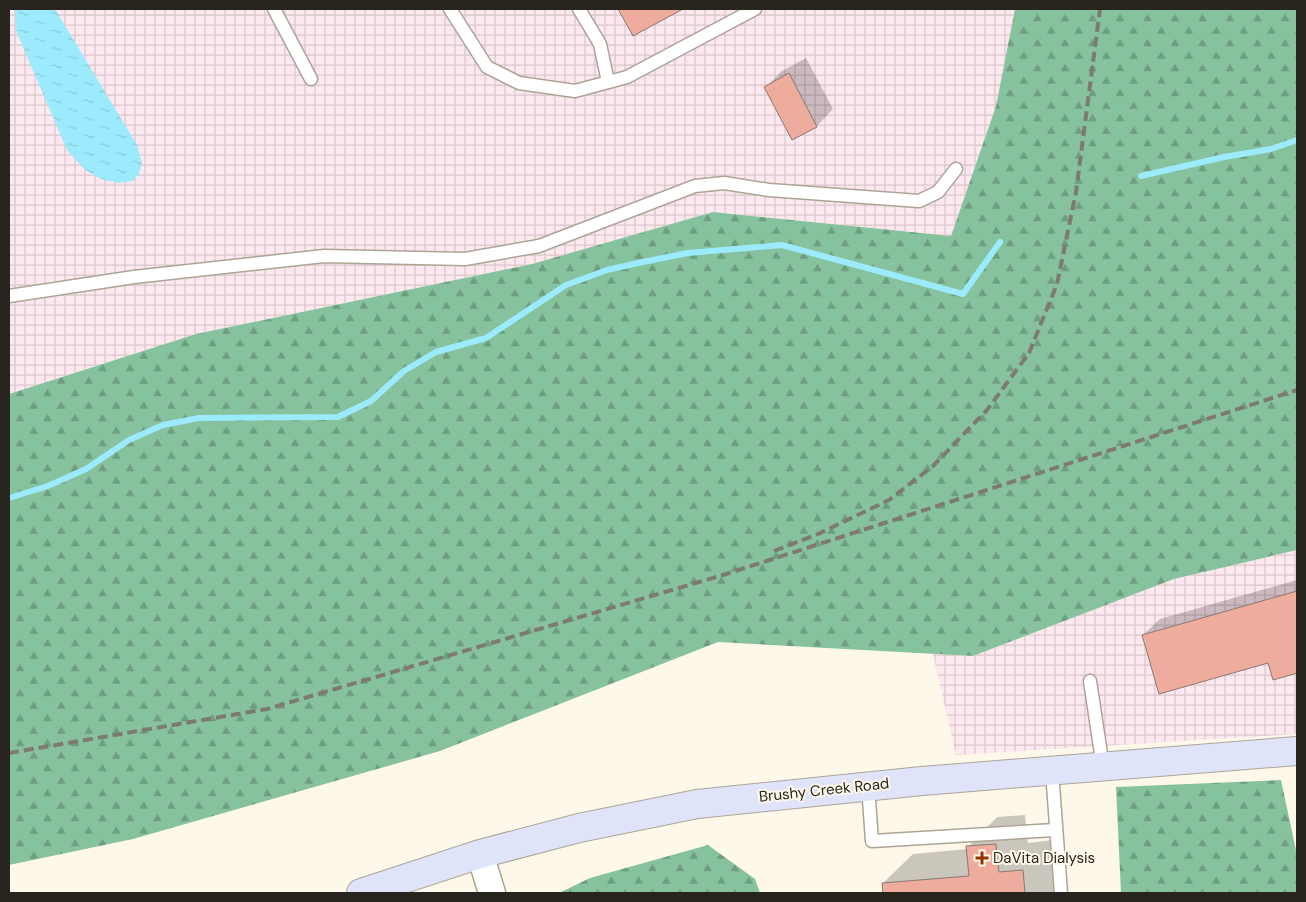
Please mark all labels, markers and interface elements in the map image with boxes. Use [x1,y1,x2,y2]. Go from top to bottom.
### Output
street label: Brushy Creek Road [758,773,890,807]
place label: DaVita Dialysis [993,848,1095,868]
marker: DaVita Dialysis [975,851,989,865]

